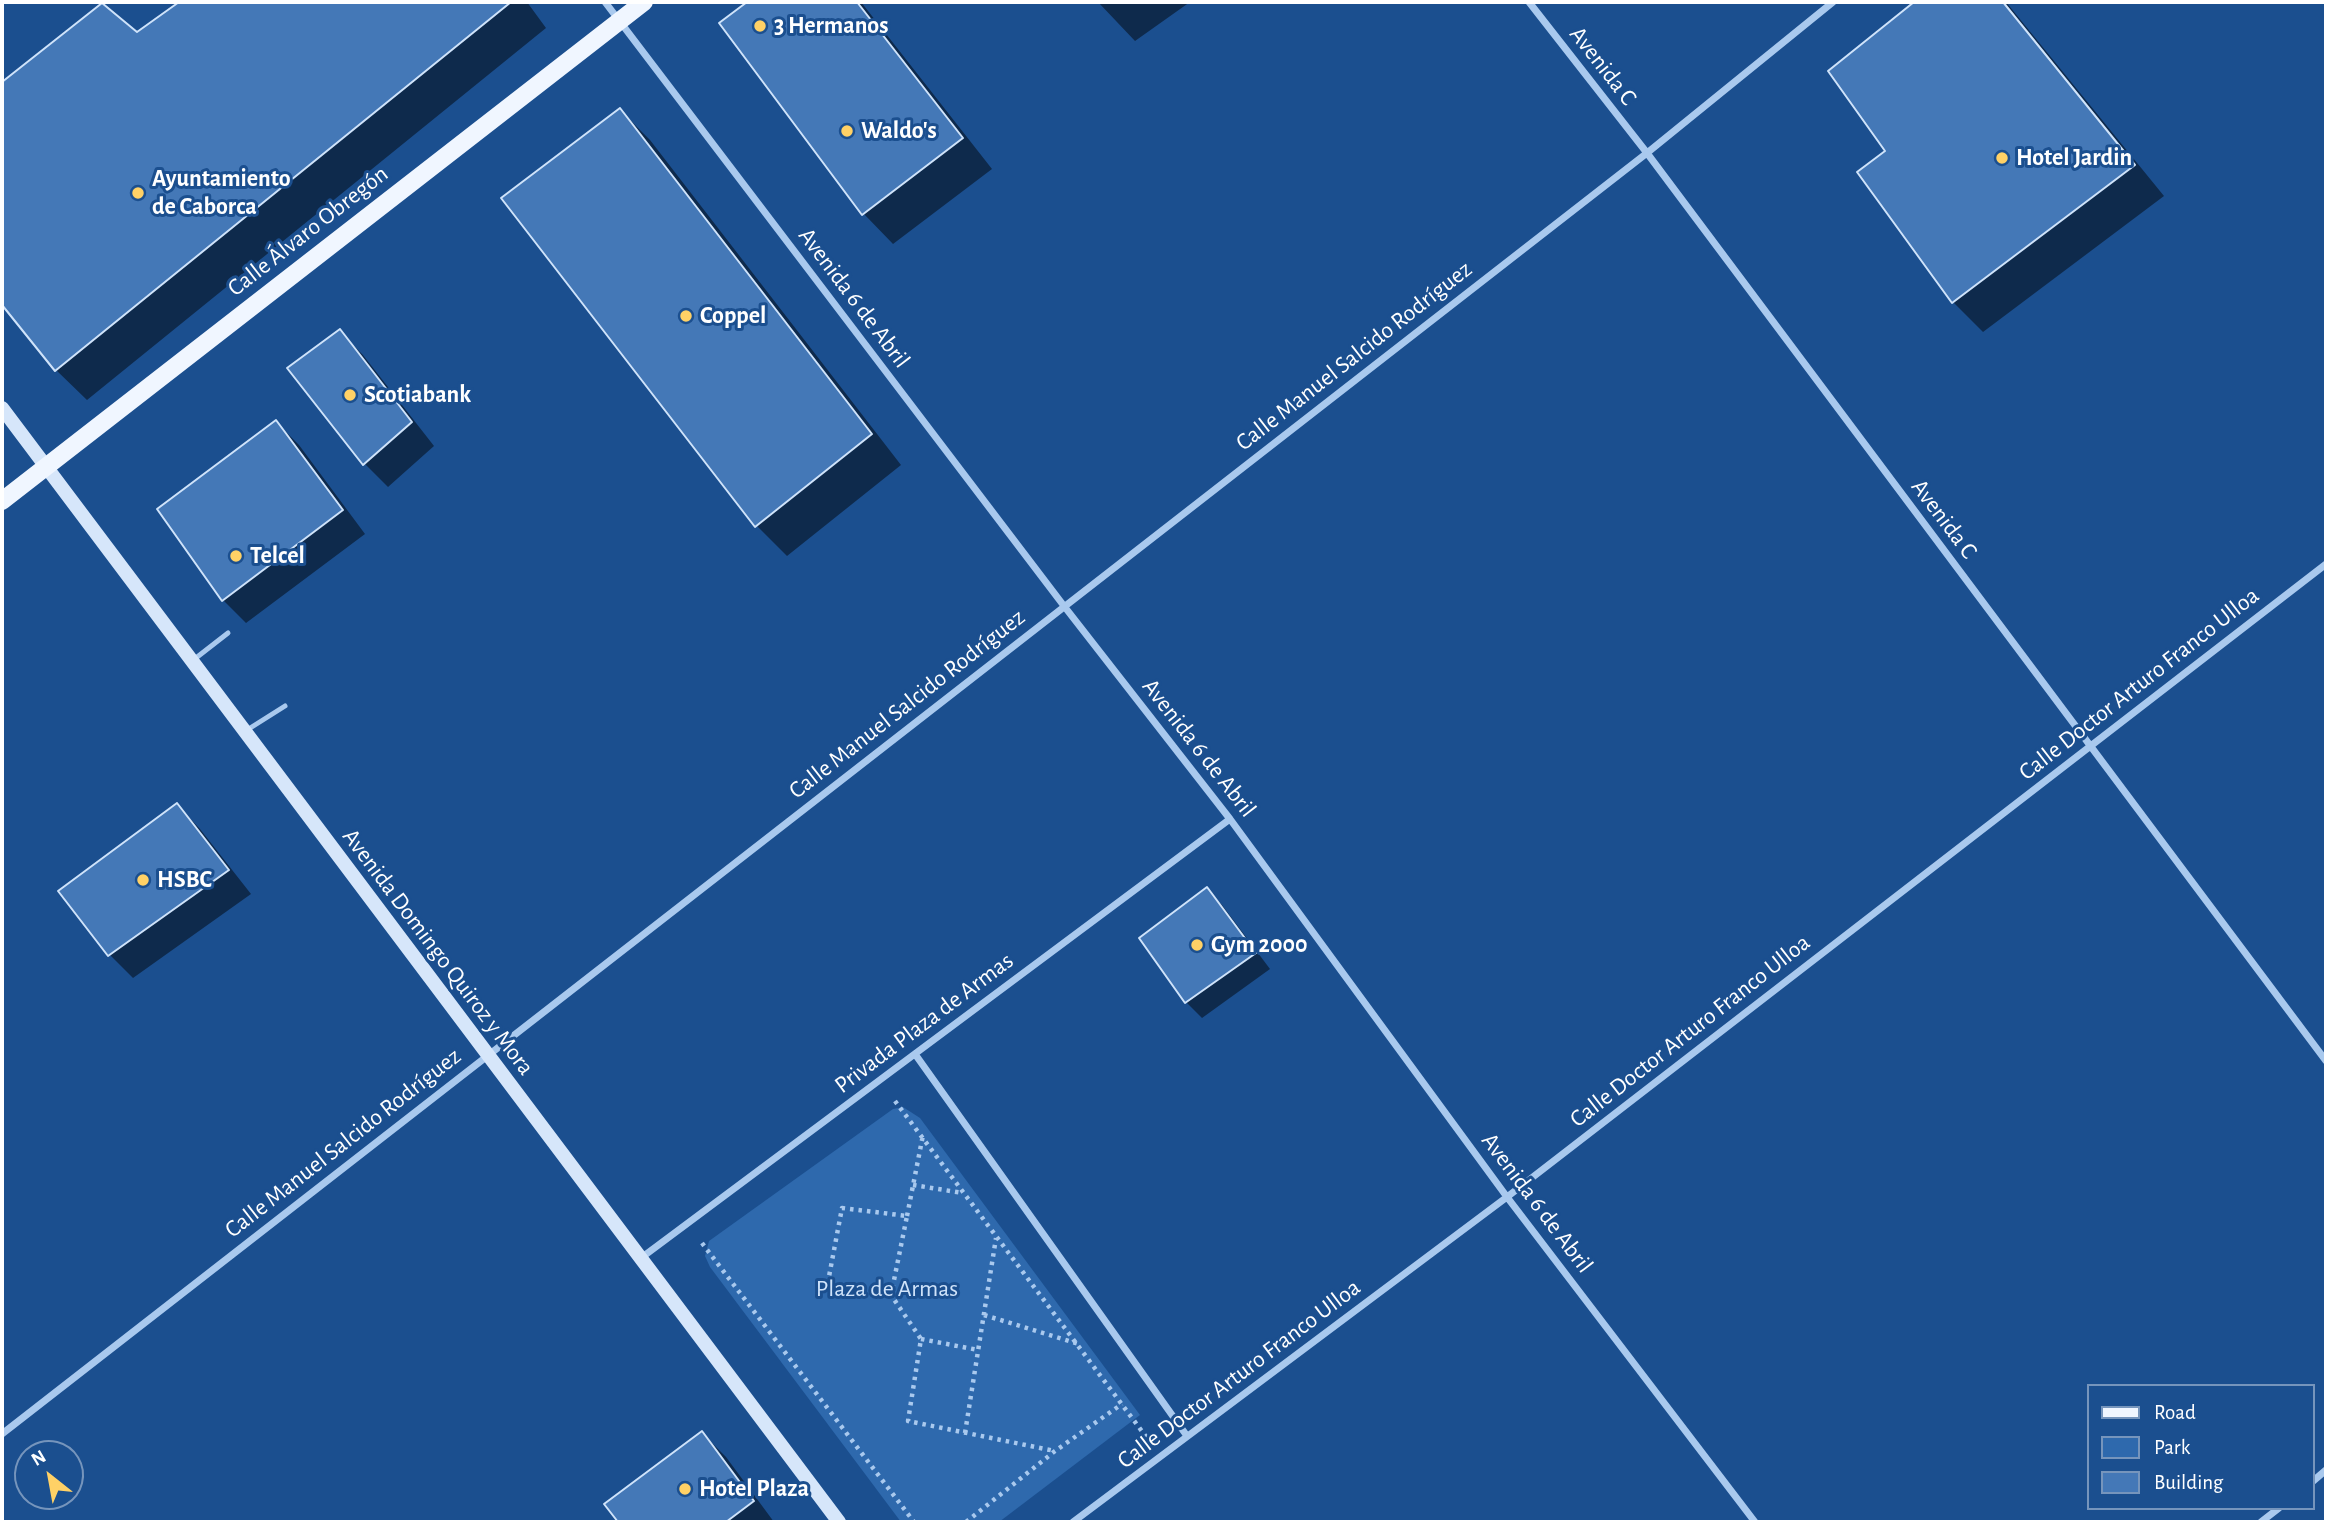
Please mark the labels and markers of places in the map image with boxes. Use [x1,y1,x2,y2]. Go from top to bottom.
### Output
place label: 3 Hermanos [774,12,888,40]
marker: 3 Hermanos [752,18,768,34]
place label: Waldo's [861,117,937,145]
marker: Waldo's [839,123,855,139]
place label: Hotel Jardin [2016,144,2132,172]
marker: Hotel Jardin [1994,150,2010,166]
place label: Ayuntamiento de Caborca [152,165,291,221]
marker: Ayuntamiento de Caborca [130,185,146,201]
place label: Coppel [700,302,766,330]
marker: Coppel [678,308,694,324]
place label: Scotiabank [364,381,471,409]
marker: Scotiabank [342,387,358,403]
place label: Telcel [250,542,305,570]
marker: Telcel [228,548,244,564]
place label: HSBC [157,866,212,894]
marker: HSBC [135,872,151,888]
place label: Gym 2000 [1211,931,1307,959]
marker: Gym 2000 [1189,937,1205,953]
place label: Hotel Plaza [699,1475,809,1503]
marker: Hotel Plaza [677,1481,693,1497]

